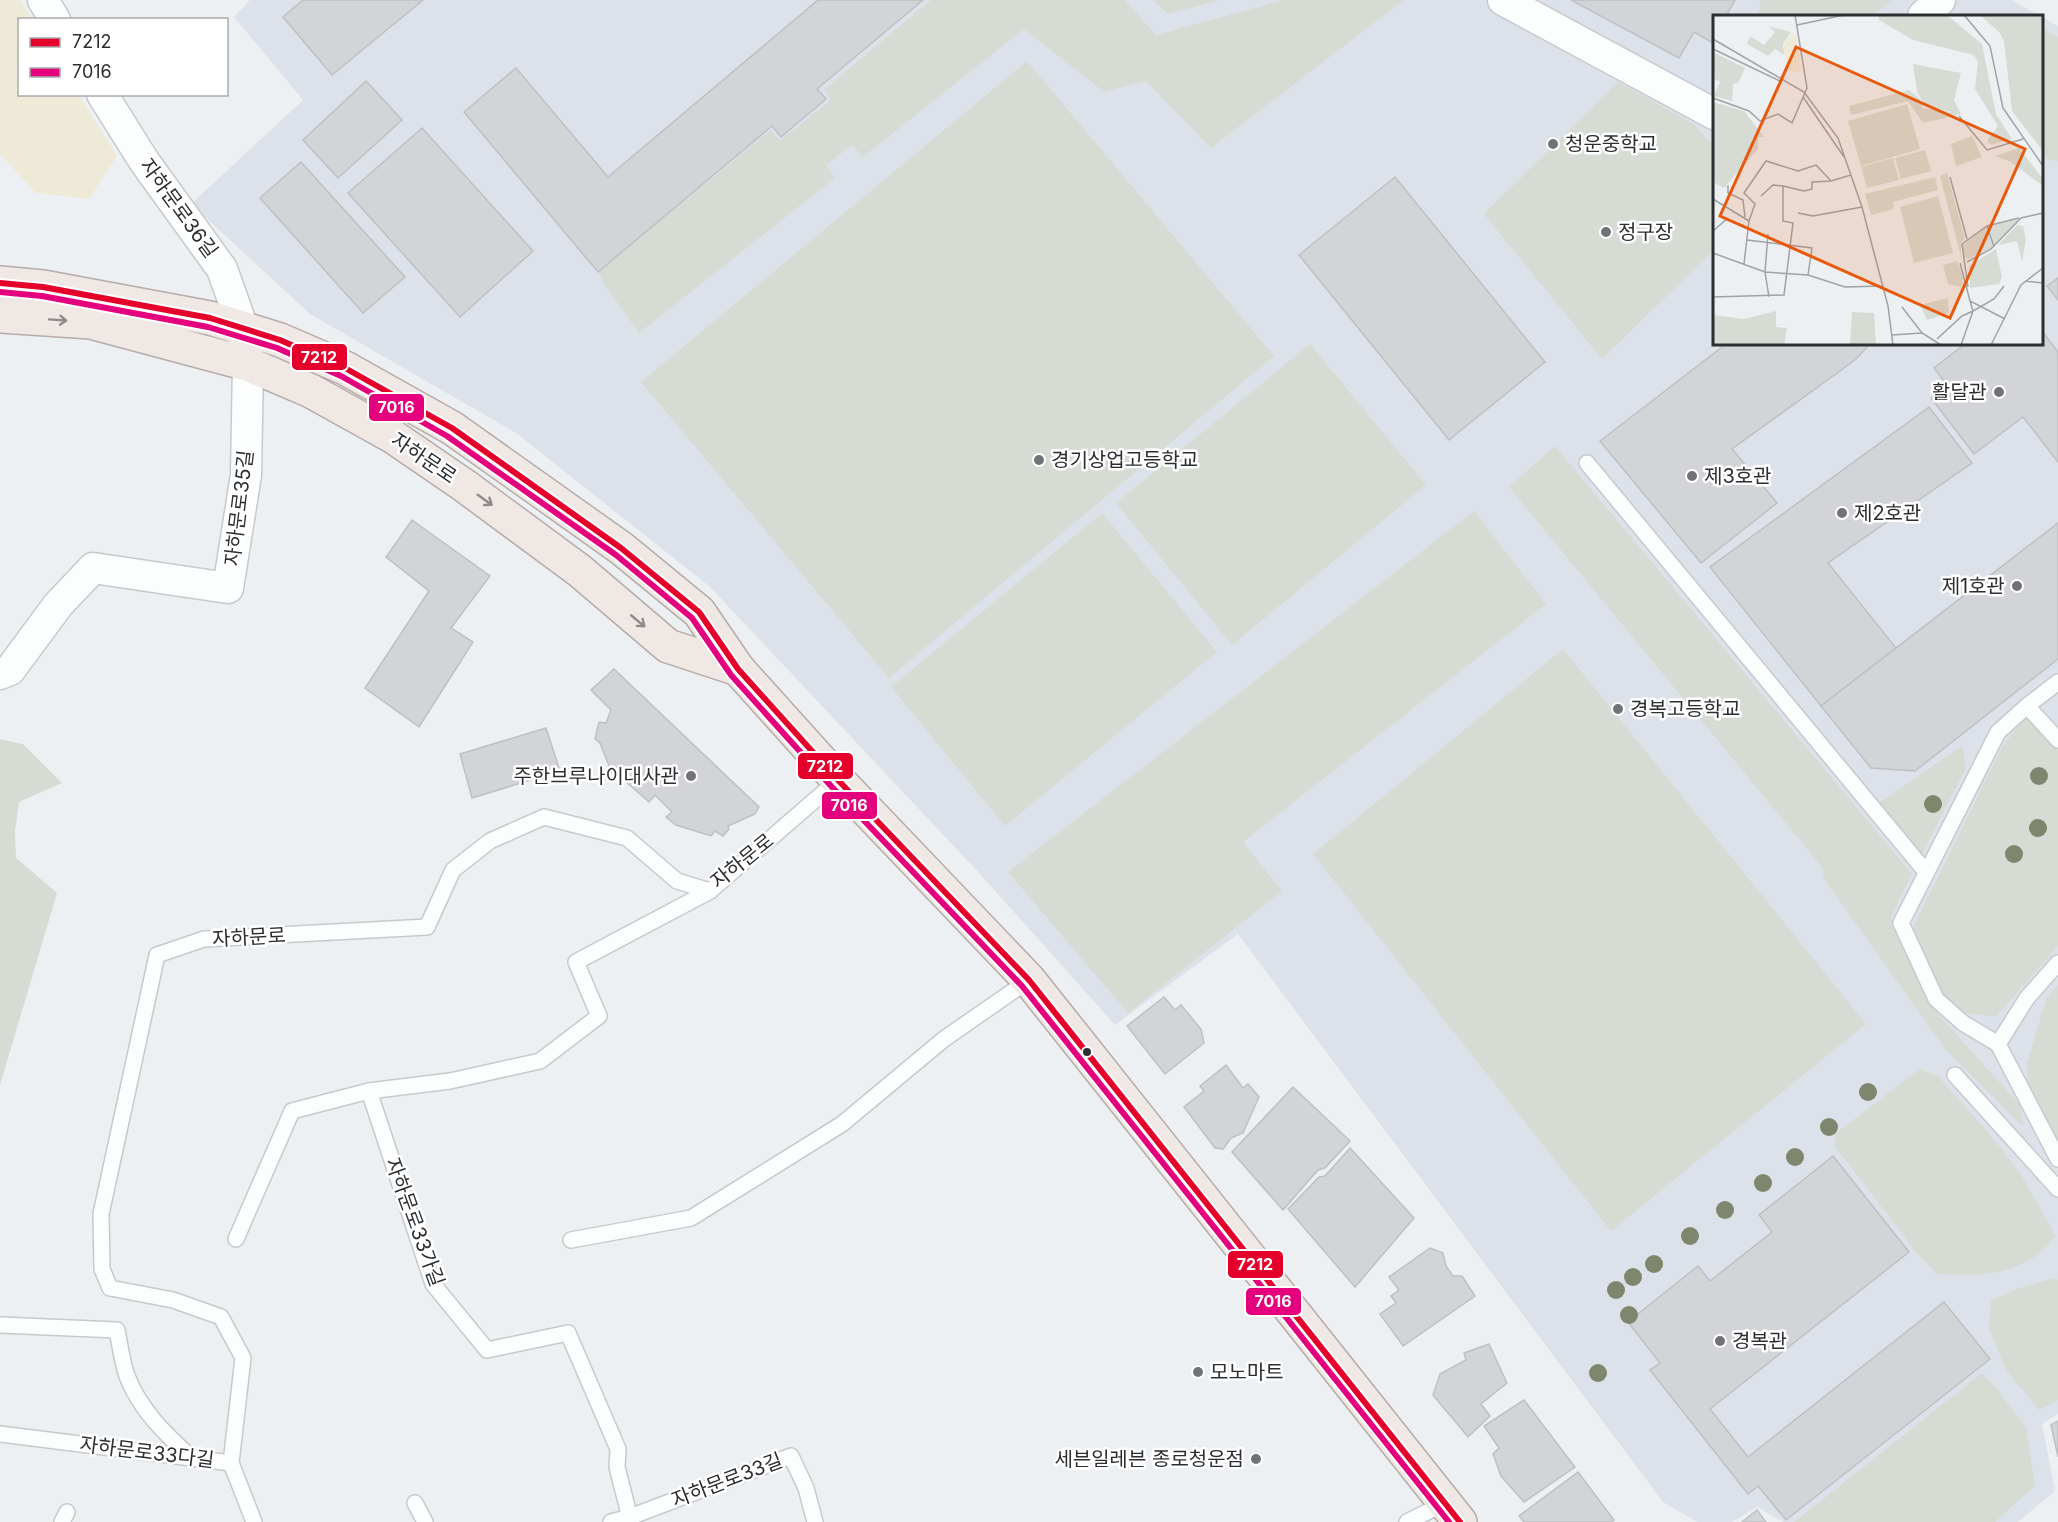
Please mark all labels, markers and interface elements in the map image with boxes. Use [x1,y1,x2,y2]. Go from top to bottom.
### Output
inset map [1713,15,2043,345]
legend [18,18,228,96]
text: 7212 [72,31,111,52]
text: 7016 [72,61,112,82]
place label: 청운중학교 [1565,132,1657,156]
marker: 청운중학교 [1546,137,1560,151]
street label: 자하문로36길 [135,154,223,262]
place label: 정구장 [1618,220,1673,244]
marker: 정구장 [1599,225,1613,239]
one-way arrow [48,314,68,325]
line badge: 7212 [291,343,348,371]
text: 7212 [301,347,337,367]
place label: 활달관 [1932,380,1987,404]
marker: 활달관 [1992,385,2006,399]
line badge: 7016 [368,393,425,422]
text: 7016 [377,397,415,417]
street label: 자하문로 [387,427,461,489]
place label: 경기상업고등학교 [1051,448,1198,472]
street label: 자하문로35길 [220,449,258,567]
marker: 경기상업고등학교 [1032,453,1046,467]
place label: 제3호관 [1704,464,1772,488]
marker: 제3호관 [1685,469,1699,483]
one-way arrow [476,494,492,507]
place label: 제2호관 [1854,501,1921,525]
marker: 제2호관 [1835,506,1849,520]
place label: 제1호관 [1942,574,2005,598]
marker: 제1호관 [2010,579,2024,593]
one-way arrow [630,614,645,628]
place label: 경복고등학교 [1630,697,1740,721]
marker: 경복고등학교 [1611,702,1625,716]
line badge: 7212 [797,752,854,780]
text: 7212 [807,756,843,776]
place label: 주한브루나이대사관 [513,764,679,788]
marker: 주한브루나이대사관 [684,769,698,783]
line badge: 7016 [821,791,878,820]
text: 7016 [830,795,868,815]
street label: 자하문로 [706,829,778,893]
street label: 자하문로 [212,923,286,951]
unlabelled marker [1081,1046,1093,1058]
street label: 자하문로33가길 [381,1154,449,1290]
line badge: 7212 [1227,1250,1284,1279]
text: 7212 [1237,1254,1273,1274]
line badge: 7016 [1245,1287,1302,1316]
text: 7016 [1254,1291,1292,1311]
place label: 경복관 [1732,1329,1787,1353]
marker: 경복관 [1713,1334,1727,1348]
place label: 모노마트 [1210,1360,1284,1384]
marker: 모노마트 [1191,1365,1205,1379]
street label: 자하문로33다길 [78,1432,216,1472]
place label: 세븐일레븐 종로청운점 [1054,1447,1244,1471]
street label: 자하문로33길 [668,1448,786,1512]
marker: 세븐일레븐 종로청운점 [1249,1452,1263,1466]

